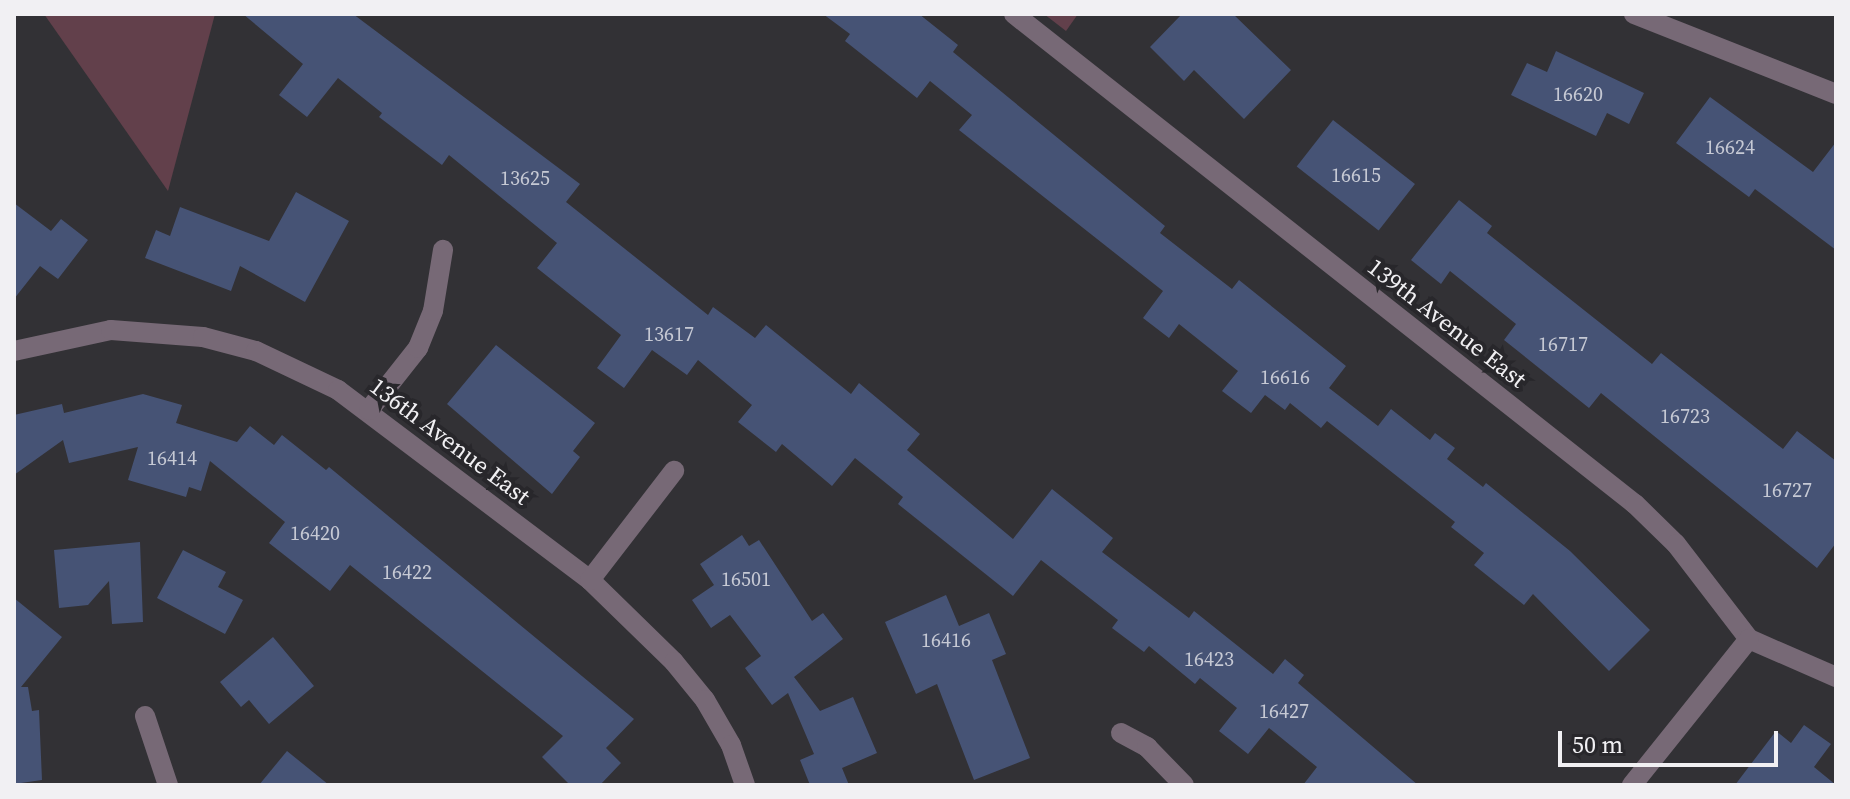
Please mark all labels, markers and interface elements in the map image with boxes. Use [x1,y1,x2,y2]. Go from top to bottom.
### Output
house number: 16620 [1553,82,1603,106]
house number: 16624 [1705,135,1755,159]
house number: 16615 [1331,163,1381,187]
house number: 13625 [500,166,550,190]
street label: 139th Avenue East [1362,252,1532,394]
house number: 13617 [644,322,694,346]
house number: 16717 [1538,332,1588,356]
house number: 16616 [1260,365,1310,389]
street label: 136th Avenue East [364,371,536,511]
house number: 16723 [1660,404,1710,428]
house number: 16414 [147,446,197,470]
house number: 16727 [1762,478,1812,502]
house number: 16420 [290,521,340,545]
house number: 16422 [382,560,432,584]
house number: 16501 [721,567,771,591]
house number: 16416 [921,628,971,652]
house number: 16423 [1184,647,1234,671]
house number: 16427 [1259,699,1309,723]
scale bar [1562,715,1782,765]
text: 50 m [1572,728,1623,761]

